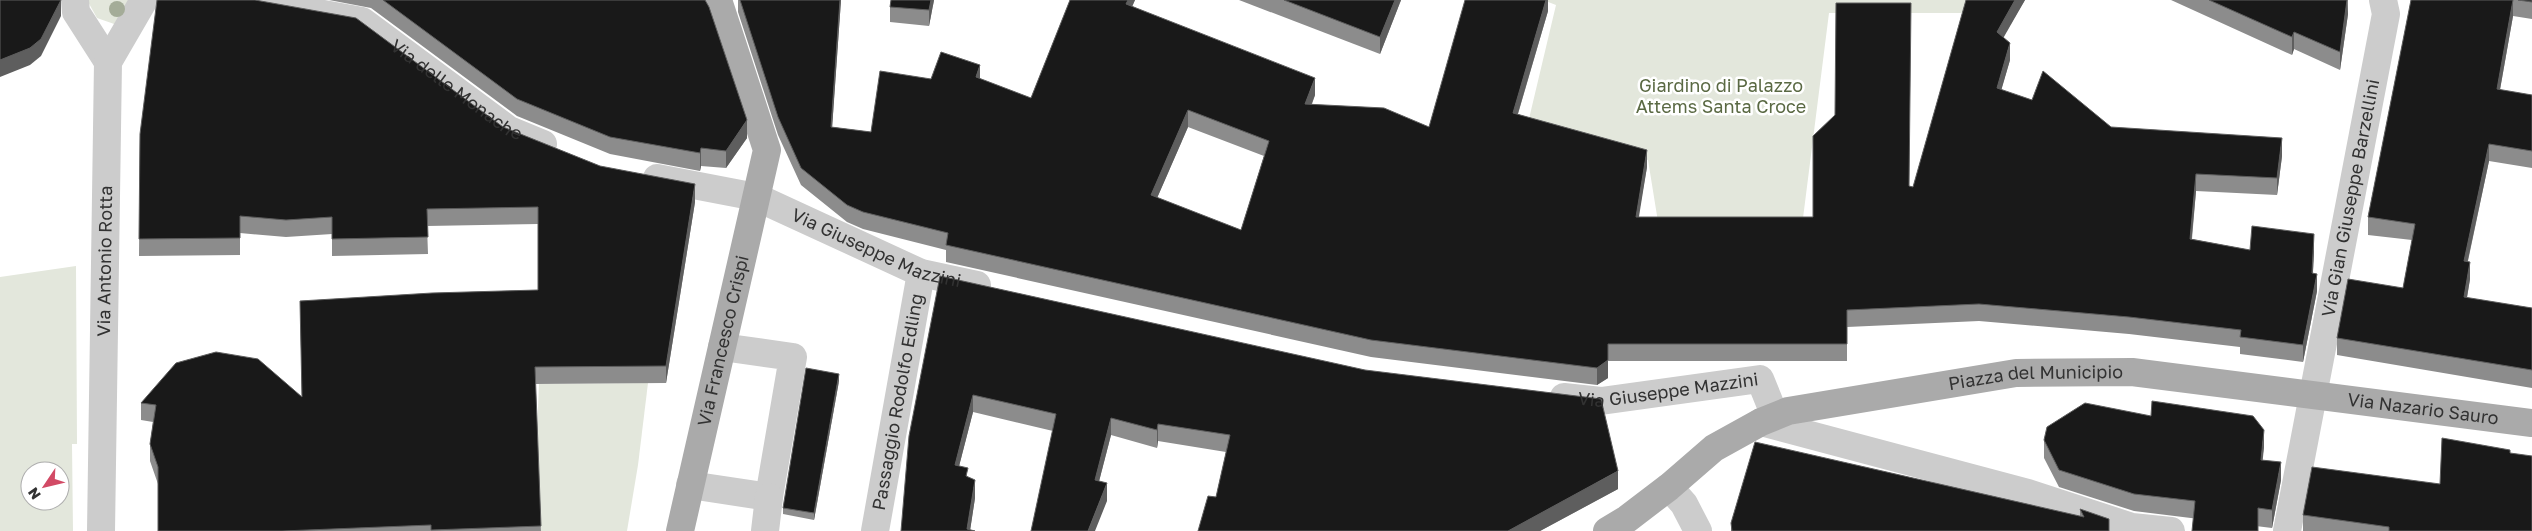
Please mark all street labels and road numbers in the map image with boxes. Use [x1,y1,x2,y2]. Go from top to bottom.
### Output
street label: Via delle Monache [387,34,526,144]
street label: Via Gian Giuseppe Barzellini [2316,77,2383,319]
street label: Via Antonio Rotta [92,185,116,337]
street label: Via Giuseppe Mazzini [788,203,963,291]
street label: Via Francesco Crispi [692,253,753,428]
street label: Passaggio Rodolfo Edling [867,292,927,512]
street label: Piazza del Municipio [1947,360,2123,394]
street label: Via Giuseppe Mazzini [1577,367,1760,411]
street label: Via Nazario Sauro [2346,388,2500,429]

